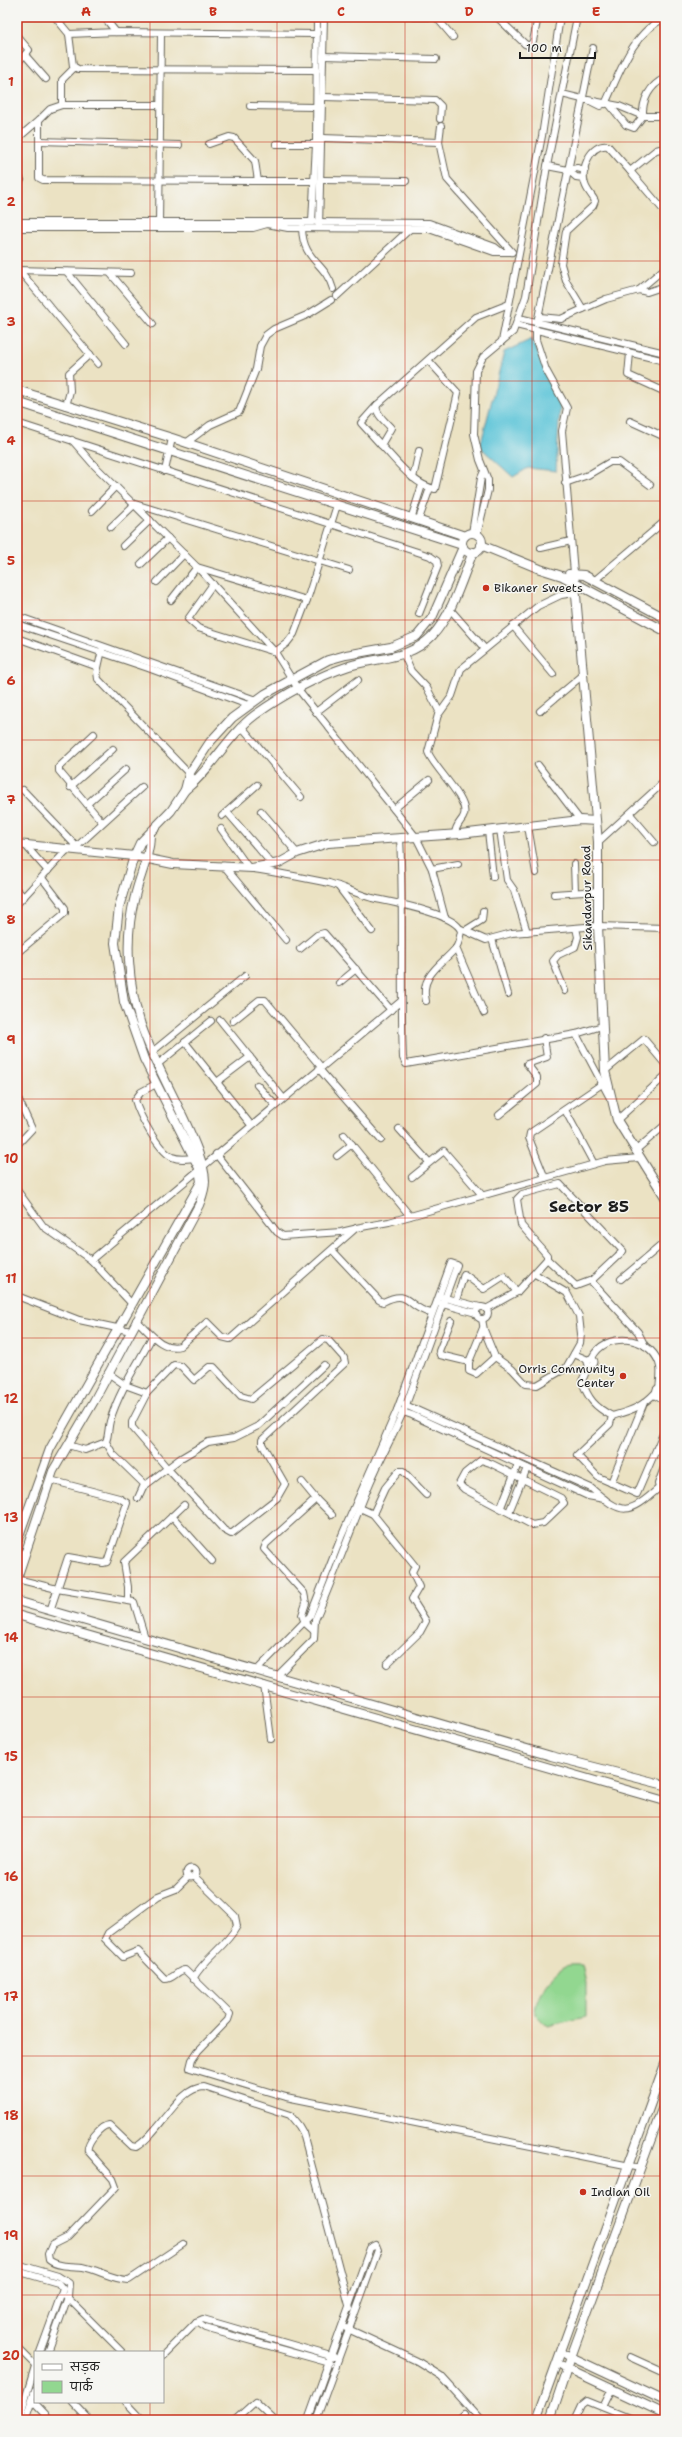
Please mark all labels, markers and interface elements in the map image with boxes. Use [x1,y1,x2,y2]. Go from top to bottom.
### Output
text: A [81,3,91,20]
text: B [209,3,217,20]
text: C [337,3,345,20]
text: D [464,3,474,20]
text: E [592,3,601,20]
scale bar [520,34,595,60]
text: 100 m [526,40,562,56]
text: 1 [8,73,14,90]
text: 2 [6,193,16,210]
text: 3 [6,313,16,330]
text: 4 [6,432,16,449]
text: 5 [7,552,15,569]
place label: Bikaner Sweets [494,580,583,596]
marker: Bikaner Sweets [481,583,491,593]
text: 6 [6,672,16,689]
text: 7 [6,791,16,808]
street label: Sikandarpur Road [578,845,596,951]
text: 8 [6,911,16,928]
text: 9 [6,1031,16,1048]
text: 10 [4,1150,18,1167]
district label: Sector 85 [549,1196,629,1217]
text: 11 [5,1270,17,1287]
place label: Orris Community Center [518,1361,615,1391]
marker: Orris Community Center [618,1371,628,1381]
text: 12 [4,1390,18,1407]
text: 13 [4,1509,18,1526]
text: 14 [4,1629,18,1646]
text: 15 [4,1748,18,1765]
text: 16 [4,1868,18,1885]
text: 17 [4,1988,18,2005]
text: 18 [4,2107,18,2124]
place label: Indian Oil [591,2184,650,2200]
marker: Indian Oil [578,2187,588,2197]
text: 19 [4,2227,18,2244]
text: 20 [2,2347,20,2364]
legend [34,2351,164,2403]
text: सड़क [69,2359,101,2375]
text: पार्क [69,2377,94,2395]

